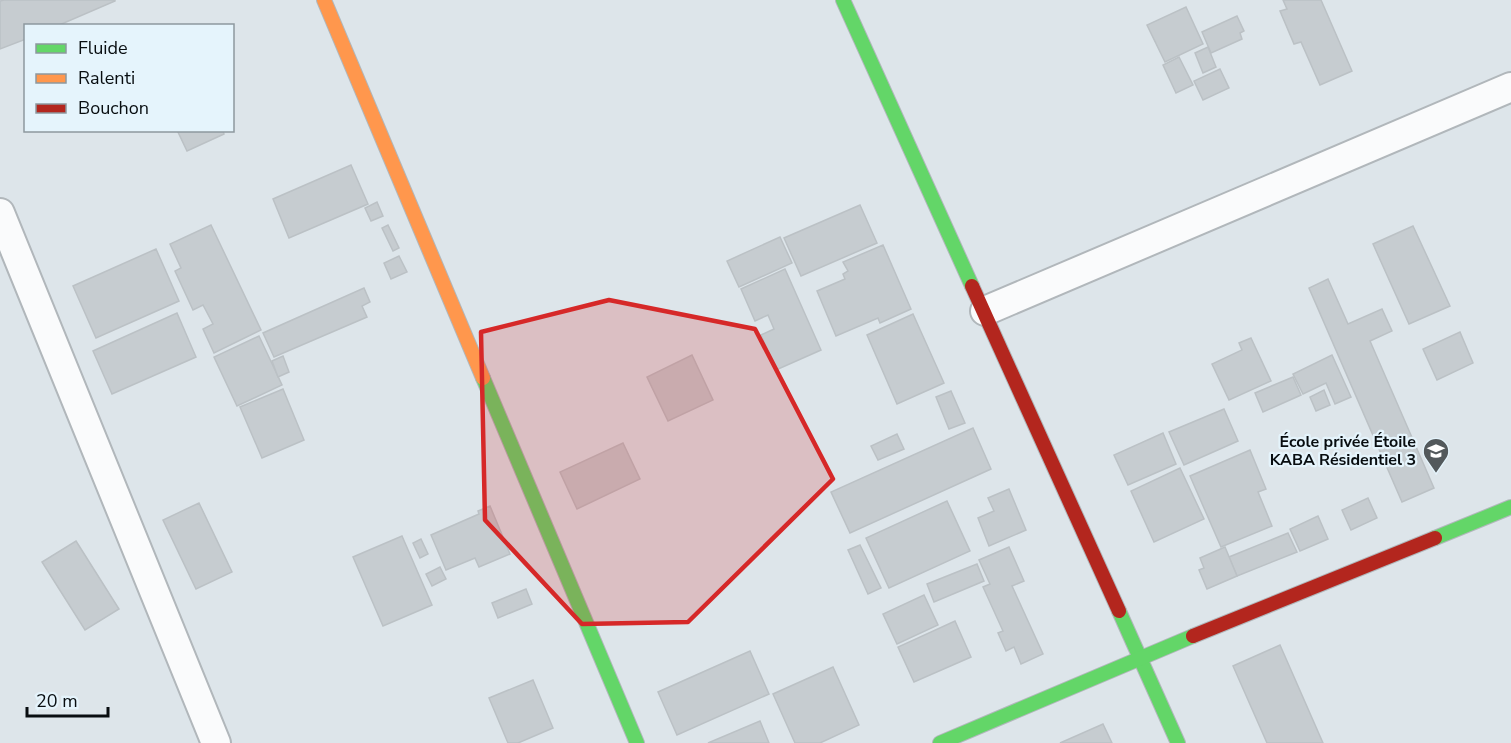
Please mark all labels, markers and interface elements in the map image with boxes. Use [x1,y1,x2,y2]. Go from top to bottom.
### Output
legend [24,24,234,132]
text: Fluide [78,36,128,60]
text: Ralenti [78,66,135,90]
text: Bouchon [78,96,149,120]
place label: École privée Étoile KABA Résidentiel 3 [1270,431,1416,471]
school or university icon: École privée Étoile KABA Résidentiel 3 [1421,436,1451,474]
scale bar [27,680,108,718]
text: 20 m [36,689,78,713]

